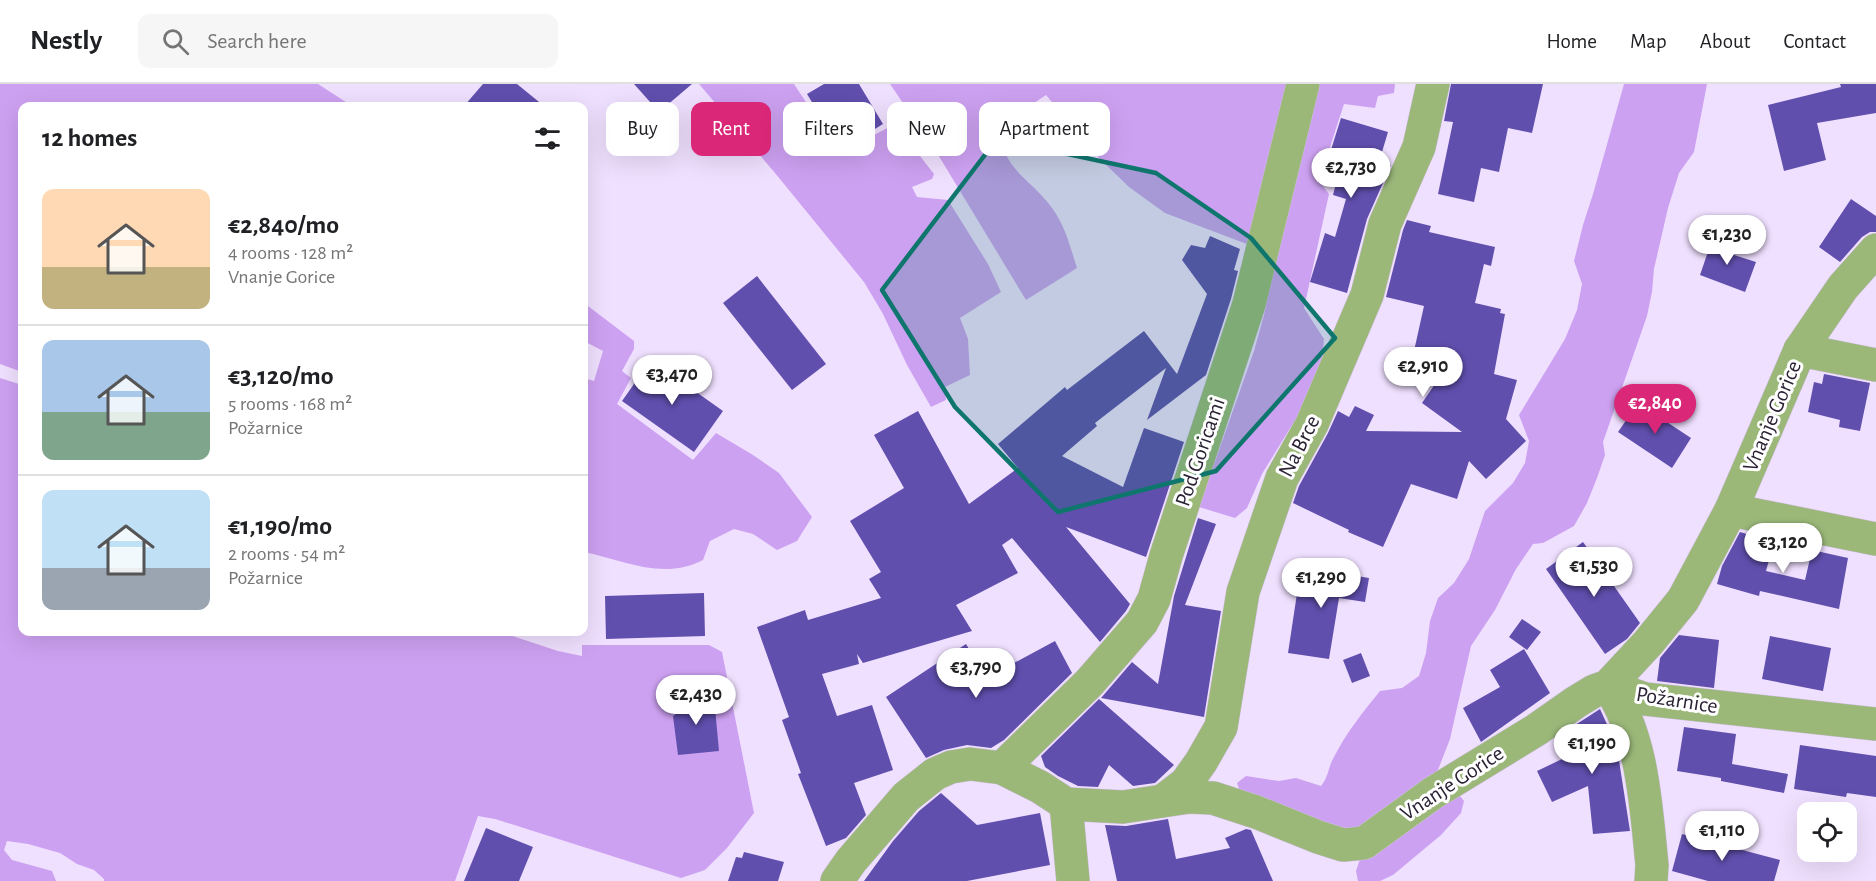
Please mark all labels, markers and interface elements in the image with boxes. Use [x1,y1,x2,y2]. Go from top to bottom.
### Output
search box [138,14,558,68]
icon: search [159,25,192,58]
text: Nestly [30,27,102,55]
text: Search here [207,30,307,52]
text: Home [1546,31,1597,52]
text: Map [1630,31,1667,52]
text: About [1700,31,1750,52]
text: Contact [1783,31,1846,52]
chip: Buy [606,102,679,156]
chip: Rent [691,102,771,156]
chip: Filters [783,102,875,156]
chip: New [887,102,967,156]
chip: Apartment [979,102,1110,156]
icon: filters [531,122,564,155]
text: 12 homes [42,125,137,151]
pin: €2,730 [1302,148,1400,199]
text: €2,730 [1325,157,1377,177]
text: €2,840/mo [228,212,339,238]
icon: home [90,213,162,285]
pin: €1,230 [1678,215,1776,266]
text: €1,230 [1702,224,1752,244]
text: 4 rooms · 128 m² [228,243,353,263]
text: Vnanje Gorice [228,267,335,287]
pin: €2,910 [1374,347,1472,398]
pin: €3,470 [623,355,721,406]
text: €2,910 [1398,356,1448,376]
street label: Vnanje Gorice [1739,357,1805,475]
text: €3,120/mo [228,363,334,389]
icon: home [90,364,162,436]
text: €3,470 [646,364,698,384]
pin: €2,840 [1606,384,1704,435]
text: €2,840 [1628,393,1682,413]
text: 5 rooms · 168 m² [228,394,352,414]
street label: Pod Goricami [1171,395,1229,509]
street label: Na Brce [1274,412,1324,480]
text: Požarnice [228,418,303,438]
text: €1,190/mo [228,513,332,539]
icon: home [90,514,162,586]
pin: €3,120 [1734,523,1832,574]
text: €3,120 [1758,532,1808,552]
text: 2 rooms · 54 m² [228,544,345,564]
pin: €1,530 [1545,547,1643,598]
text: €1,530 [1570,556,1618,576]
pin: €1,290 [1272,558,1370,609]
text: €1,290 [1296,567,1346,587]
text: Požarnice [228,568,303,588]
pin: €3,790 [927,648,1025,699]
text: €3,790 [950,657,1002,677]
pin: €2,430 [647,675,745,726]
street label: Požarnice [1635,683,1719,717]
text: €2,430 [670,684,722,704]
pin: €1,190 [1543,724,1641,775]
text: €1,190 [1568,733,1616,753]
street label: Vnanje Gorice [1397,742,1507,824]
map controls [1797,802,1857,862]
button: locate [1797,802,1857,862]
pin: €1,110 [1673,811,1771,862]
text: €1,110 [1699,820,1745,840]

